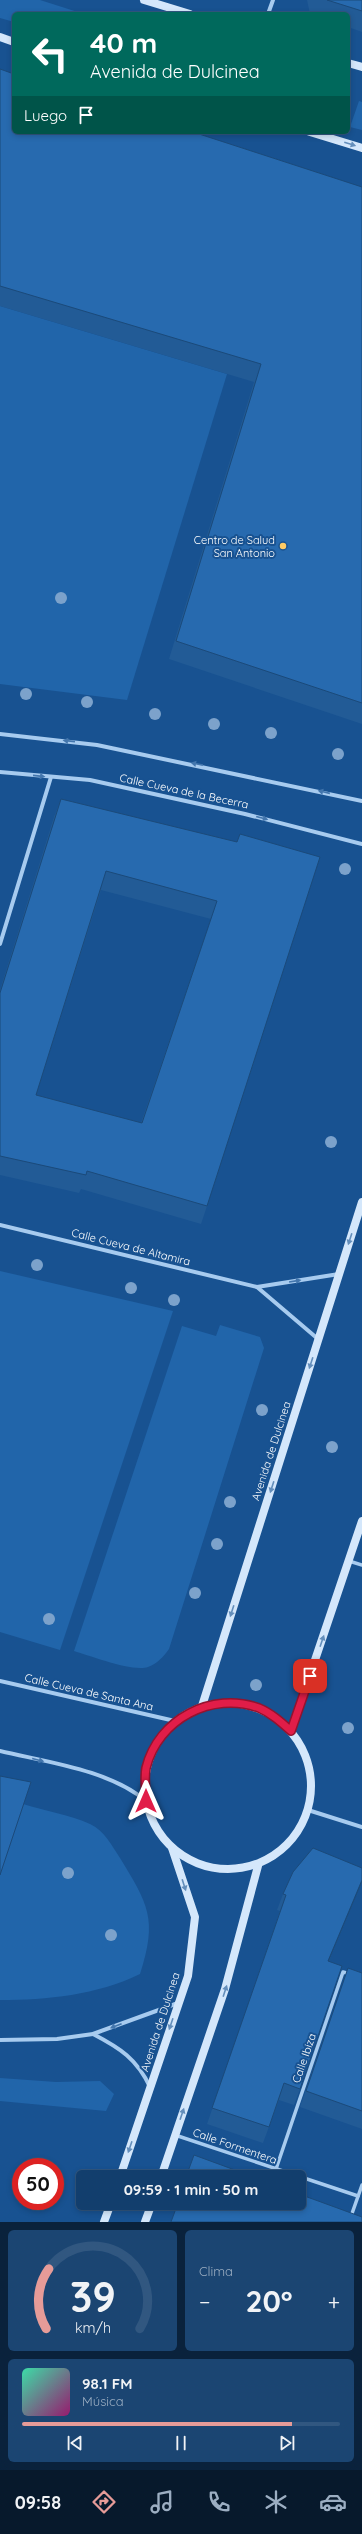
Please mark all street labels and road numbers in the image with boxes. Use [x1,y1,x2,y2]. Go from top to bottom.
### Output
street label: Calle Cueva de la Becerra [118,770,250,812]
street label: Calle Cueva de Altamira [70,1225,192,1269]
street label: Avenida de Dulcinea [248,1400,294,1502]
street label: Calle Cueva de Santa Ana [23,1670,155,1714]
street label: Avenida de Dulcinea [137,1971,183,2073]
street label: Calle Ibiza [289,2031,319,2085]
street label: Calle Formentera [191,2125,279,2167]

